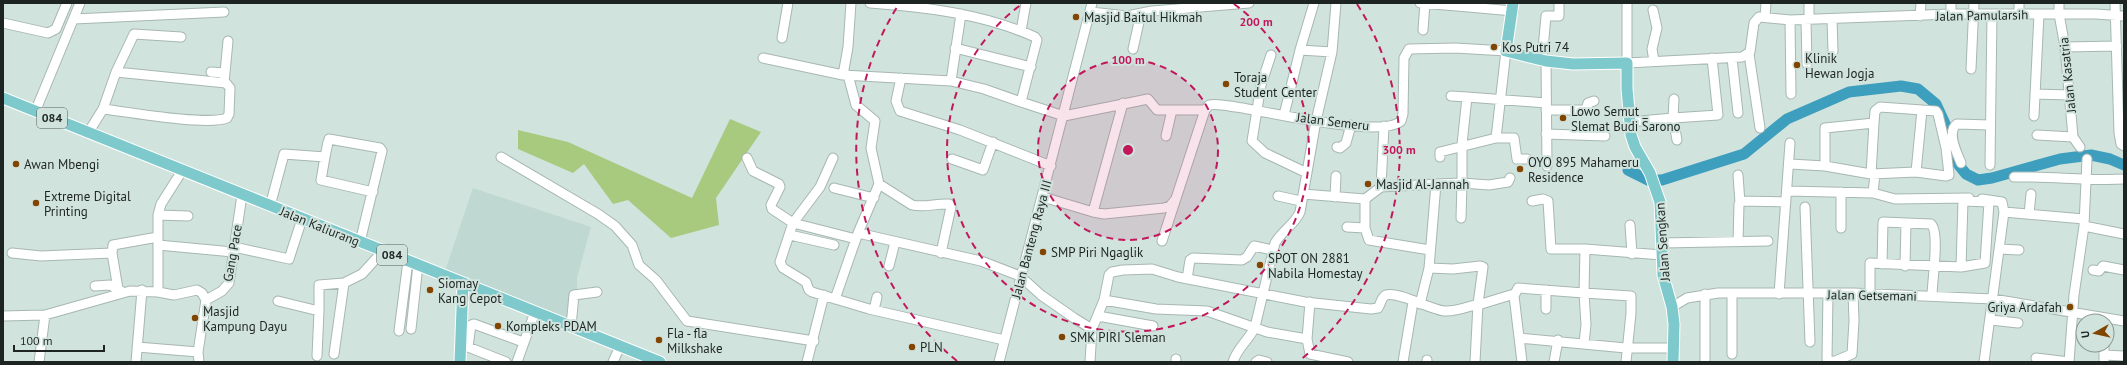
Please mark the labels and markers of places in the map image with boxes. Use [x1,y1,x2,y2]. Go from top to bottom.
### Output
place label: Masjid Baitul Hikmah [1084,9,1202,26]
marker: Masjid Baitul Hikmah [1071,12,1081,22]
place label: Kos Putri 74 [1502,39,1569,56]
marker: Kos Putri 74 [1489,42,1499,52]
place label: Klinik Hewan Jogja [1805,50,1874,82]
marker: Klinik Hewan Jogja [1792,60,1802,70]
place label: Toraja Student Center [1234,69,1317,101]
marker: Toraja Student Center [1221,79,1231,89]
place label: Lowo Semut _ Slemat Budi Sarono [1571,103,1681,135]
marker: Lowo Semut _ Slemat Budi Sarono [1558,113,1568,123]
centre of rings [1121,143,1135,157]
place label: OYO 895 Mahameru Residence [1528,154,1639,186]
place label: Awan Mbengi [24,156,99,173]
marker: Awan Mbengi [11,159,21,169]
marker: OYO 895 Mahameru Residence [1515,164,1525,174]
place label: Masjid Al-Jannah [1376,176,1469,193]
marker: Masjid Al-Jannah [1363,179,1373,189]
place label: Extreme Digital Printing [44,188,131,220]
marker: Extreme Digital Printing [31,198,41,208]
place label: SMP Piri Ngaglik [1051,244,1144,261]
marker: SMP Piri Ngaglik [1038,247,1048,257]
place label: SPOT ON 2881 Nabila Homestay [1268,250,1363,282]
marker: SPOT ON 2881 Nabila Homestay [1255,260,1265,270]
place label: Siomay Kang Cepot [438,275,502,307]
marker: Siomay Kang Cepot [425,285,435,295]
place label: Griya Ardafah [1987,299,2062,316]
marker: Griya Ardafah [2065,302,2075,312]
place label: Masjid Kampung Dayu [203,303,287,335]
marker: Masjid Kampung Dayu [190,313,200,323]
place label: Kompleks PDAM [506,318,597,335]
marker: Kompleks PDAM [493,321,503,331]
place label: Fla - fla Milkshake [667,325,723,357]
place label: SMK PIRI Sleman [1070,329,1166,346]
marker: SMK PIRI Sleman [1057,332,1067,342]
marker: Fla - fla Milkshake [654,335,664,345]
place label: PLN [920,339,943,356]
marker: PLN [907,342,917,352]

